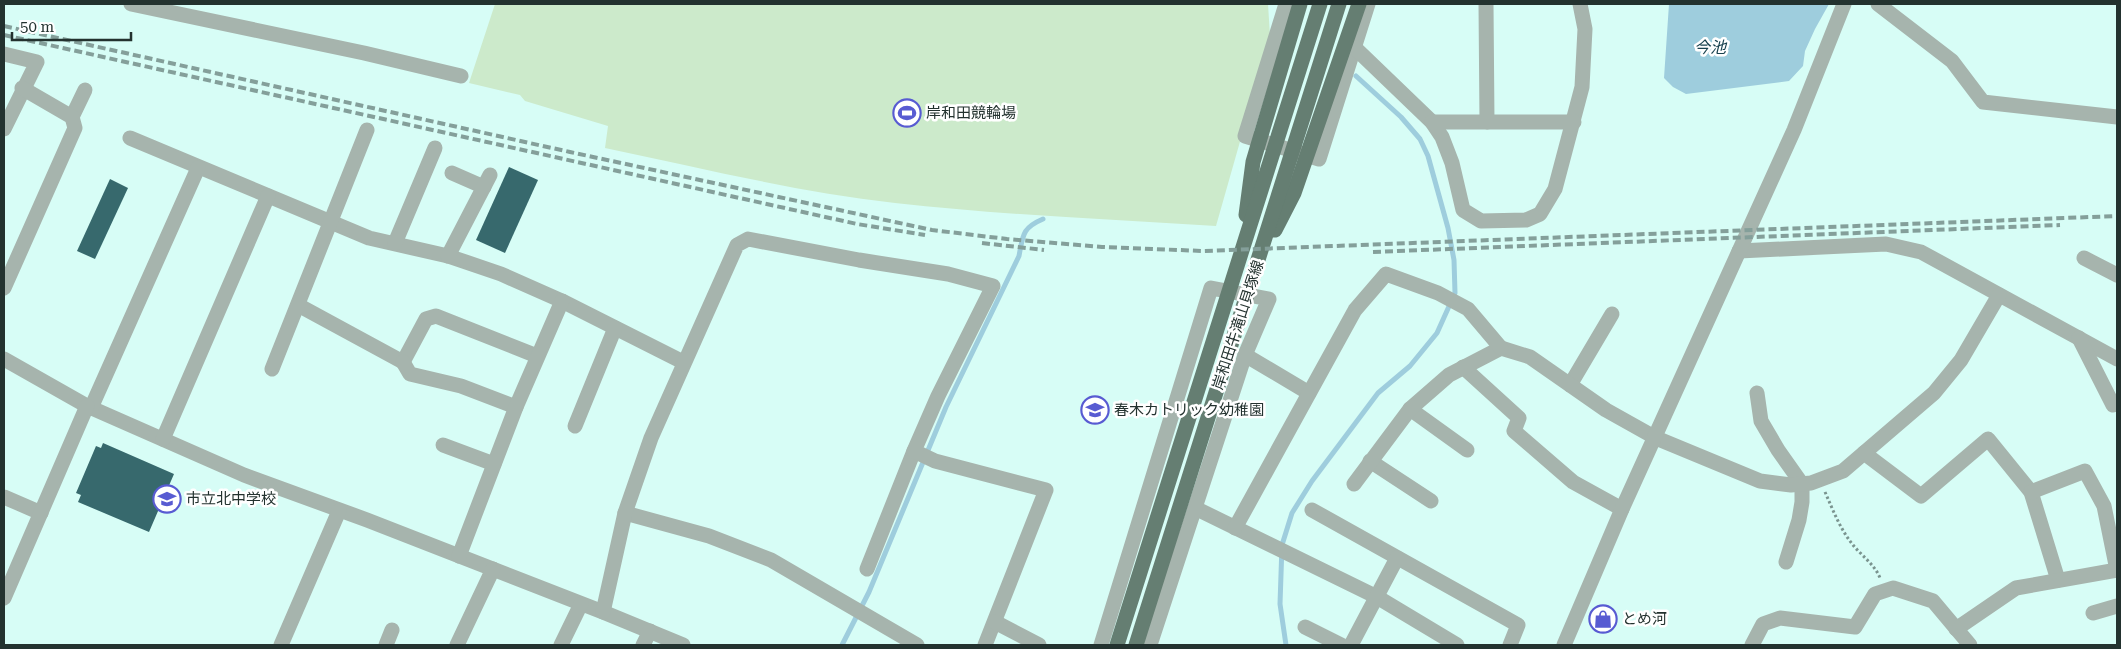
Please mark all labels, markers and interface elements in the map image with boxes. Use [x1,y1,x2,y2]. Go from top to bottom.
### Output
scale bar [12,10,131,42]
text: 50 m [20,18,55,36]
water label: 今池 [1694,38,1728,57]
sports icon: 岸和田競輪場 [892,98,922,128]
place label: 岸和田競輪場 [926,104,1016,122]
street label: 岸和田牛滝山貝塚線 [1209,258,1267,392]
school or university icon: 春木カトリック幼稚園 [1080,395,1110,425]
place label: 春木カトリック幼稚園 [1114,401,1264,419]
school or university icon: 市立北中学校 [152,484,182,514]
place label: 市立北中学校 [186,490,276,508]
shop icon: とめ河 [1588,604,1618,634]
place label: とめ河 [1622,610,1667,628]

